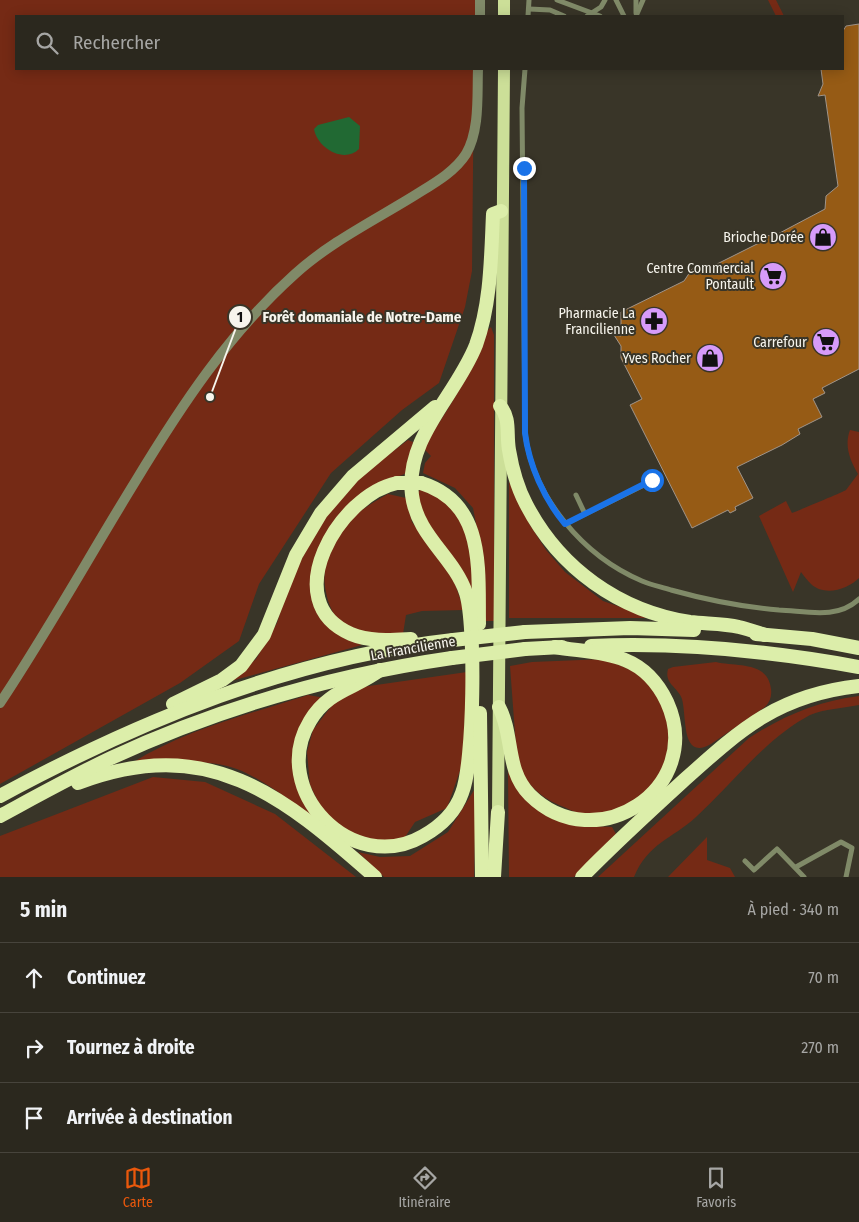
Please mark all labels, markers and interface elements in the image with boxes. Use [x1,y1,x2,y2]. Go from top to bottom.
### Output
search box [15,15,844,70]
icon: search [33,29,61,57]
text: Rechercher [73,31,160,54]
route end [513,157,536,180]
shop icon: Brioche Dorée [808,222,838,252]
place label: Brioche Dorée [723,229,804,246]
place label: Centre Commercial Pontault [647,260,754,293]
supermarket icon: Centre Commercial Pontault [758,261,788,291]
callout: Forêt domaniale de Notre-Dame [228,302,472,332]
place label: Pharmacie La Francilienne [559,305,635,338]
pharmacy icon: Pharmacie La Francilienne [639,306,669,336]
text: 1 [237,308,243,326]
text: Forêt domaniale de Notre-Dame [263,308,462,326]
supermarket icon: Carrefour [811,327,841,357]
place label: Carrefour [753,334,807,351]
shop icon: Yves Rocher [695,343,725,373]
place label: Yves Rocher [622,350,691,367]
route start [641,469,664,492]
street label: La Francilienne [369,633,457,664]
text: 5 min [20,897,67,923]
text: À pied · 340 m [748,900,839,919]
icon: ahead [20,964,48,992]
text: Continuez [67,966,146,989]
text: 70 m [808,968,839,987]
icon: right [20,1034,48,1062]
text: Tournez à droite [67,1036,195,1059]
text: 270 m [801,1038,839,1057]
icon: arrive [20,1104,48,1132]
text: Arrivée à destination [67,1106,233,1129]
tab: Carte [123,1164,153,1211]
tab: Itinéraire [398,1164,451,1211]
tab: Favoris [696,1164,736,1211]

